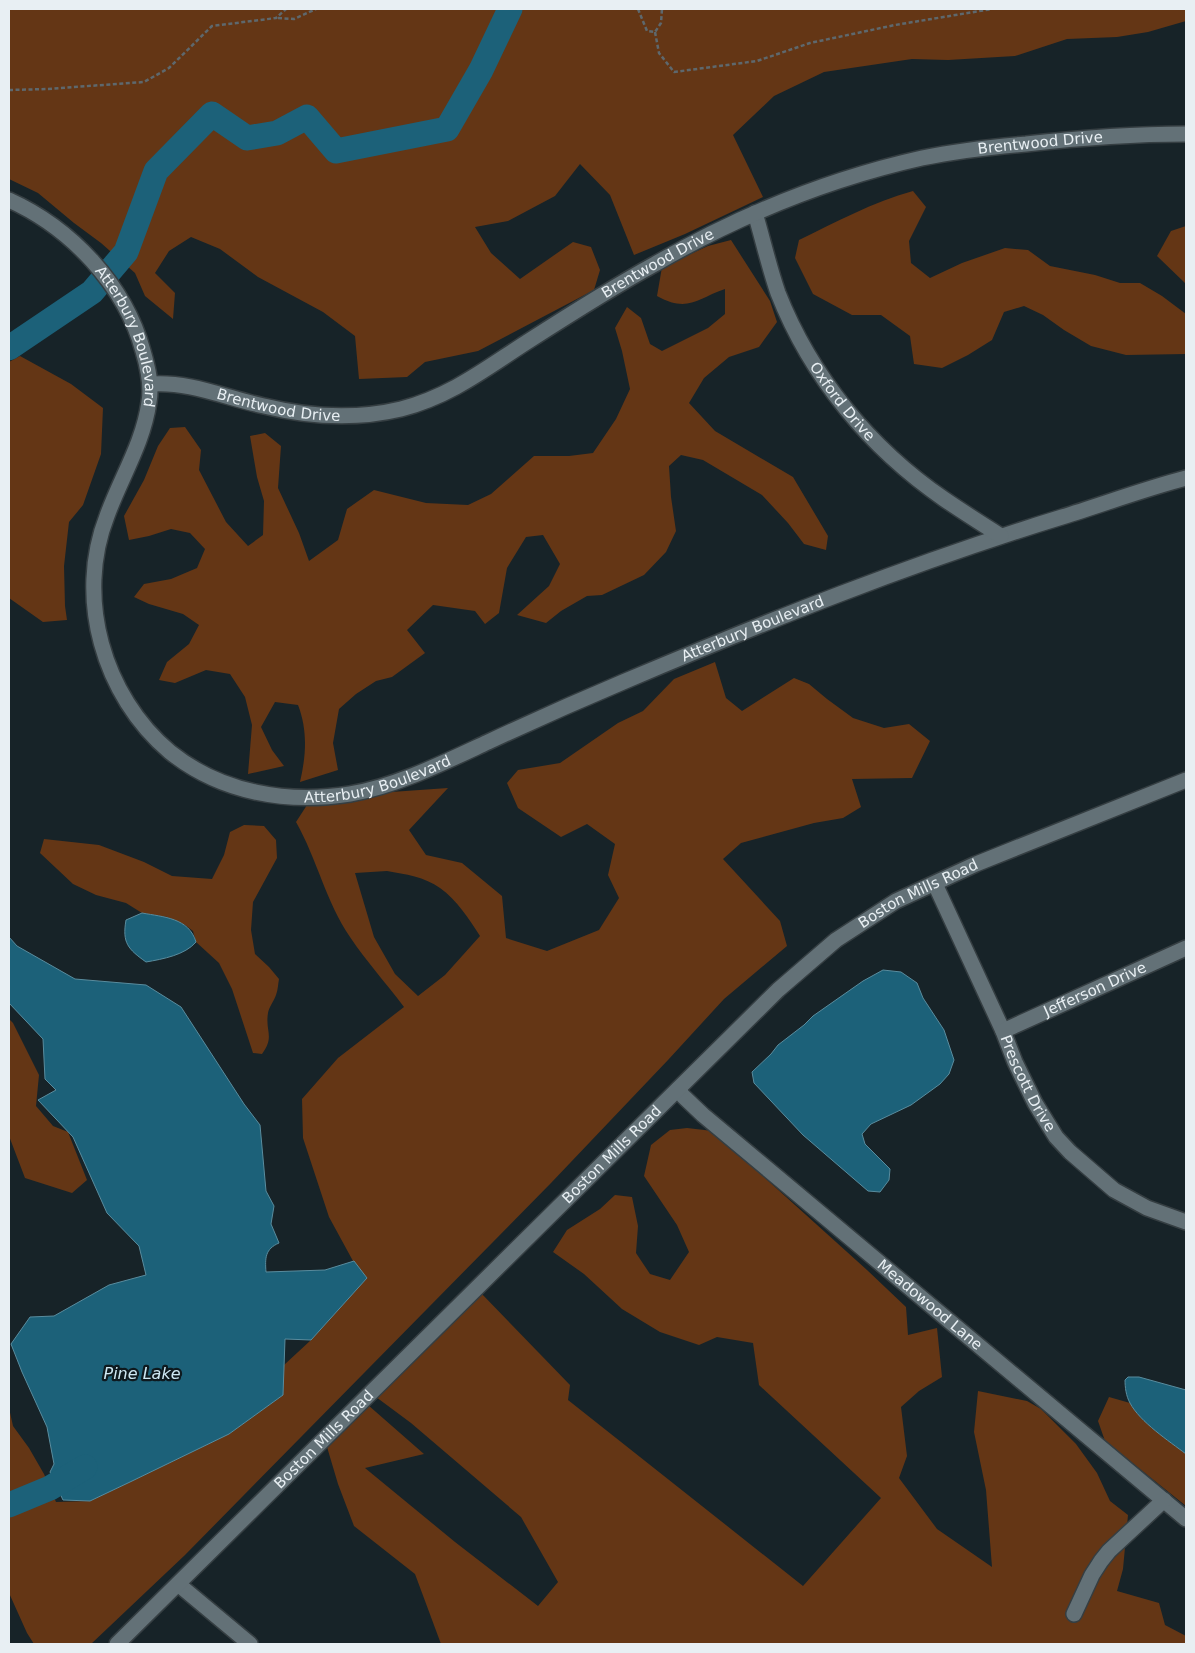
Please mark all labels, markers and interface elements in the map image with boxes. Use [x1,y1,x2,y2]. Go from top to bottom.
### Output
street label: Brentwood Drive [977,128,1103,158]
street label: Brentwood Drive [598,225,717,302]
street label: Atterbury Boulevard [91,262,159,408]
street label: Oxford Drive [806,359,879,445]
street label: Brentwood Drive [215,385,341,425]
street label: Atterbury Boulevard [679,592,826,665]
street label: Atterbury Boulevard [304,752,454,806]
street label: Boston Mills Road [855,855,981,932]
street label: Jefferson Drive [1040,958,1149,1021]
street label: Prescott Drive [996,1033,1059,1135]
street label: Boston Mills Road [558,1102,665,1207]
street label: Meadowood Lane [874,1256,986,1354]
water label: Pine Lake [104,1364,181,1383]
street label: Boston Mills Road [270,1386,377,1492]

